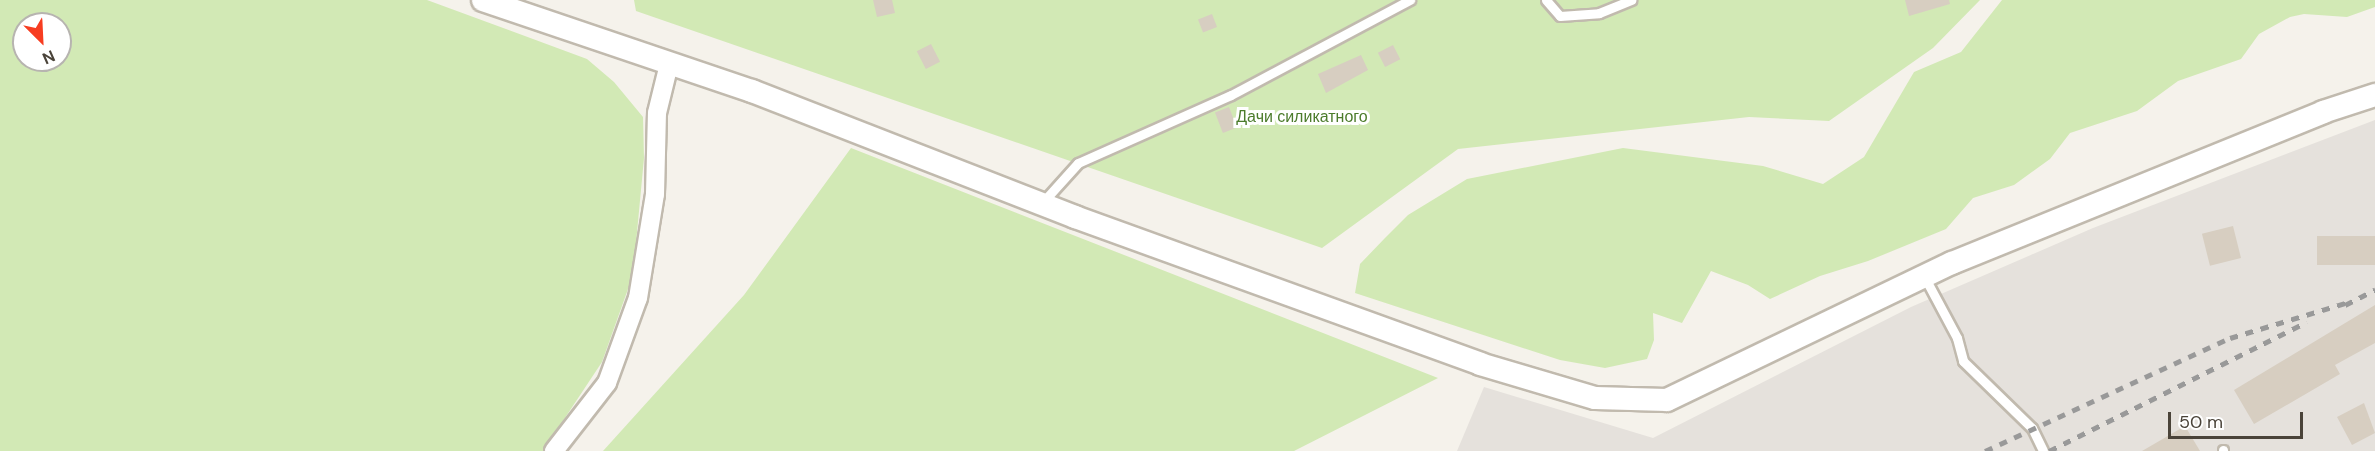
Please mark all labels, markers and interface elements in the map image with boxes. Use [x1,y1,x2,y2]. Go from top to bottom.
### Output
north arrow [12,12,72,72]
text: N [39,45,58,69]
park label: Дачи силикатного [1236,107,1368,127]
scale bar [2171,400,2306,438]
text: 50 m [2179,410,2223,434]

